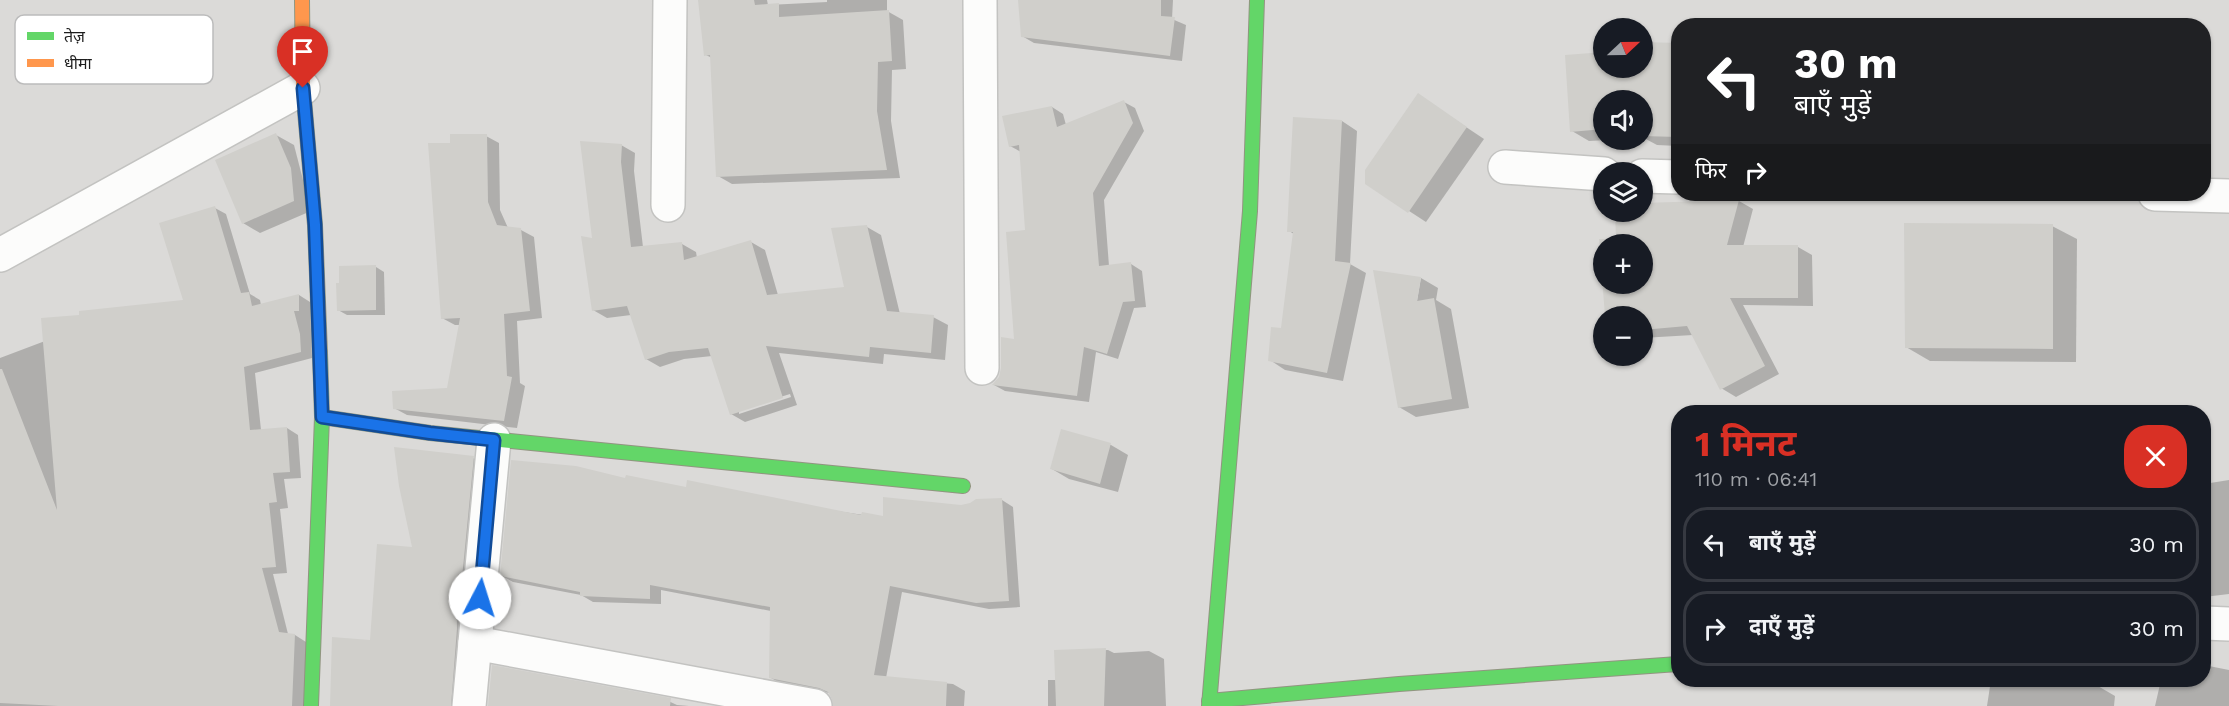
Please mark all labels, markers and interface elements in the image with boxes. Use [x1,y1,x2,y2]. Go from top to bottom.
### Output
legend [15,15,213,84]
north arrow [1593,18,1653,78]
map controls [1593,18,1653,366]
pin [277,26,328,88]
text: तेज़ [64,27,86,46]
icon: arrive [286,35,319,68]
text: 30 m [1794,39,1898,88]
icon: left [1695,42,1773,120]
text: धीमा [64,54,93,73]
text: बाएँ मुड़ें [1794,89,1871,121]
button: sound [1593,90,1653,150]
icon: right [1739,156,1772,189]
text: फिर [1695,158,1727,183]
button: layers [1593,162,1653,222]
button: + [1593,234,1653,294]
button: − [1593,306,1653,366]
text: 1 मिनट [1695,423,1796,465]
button: close [2124,425,2187,488]
text: 110 m · 06:41 [1695,467,1817,491]
icon: left [1698,528,1731,561]
text: बाएँ मुड़ें [1749,530,1816,555]
text: 30 m [2129,532,2184,557]
position arrow [448,566,512,630]
icon: right [1698,612,1731,645]
text: दाएँ मुड़ें [1749,614,1814,639]
text: 30 m [2129,616,2184,641]

